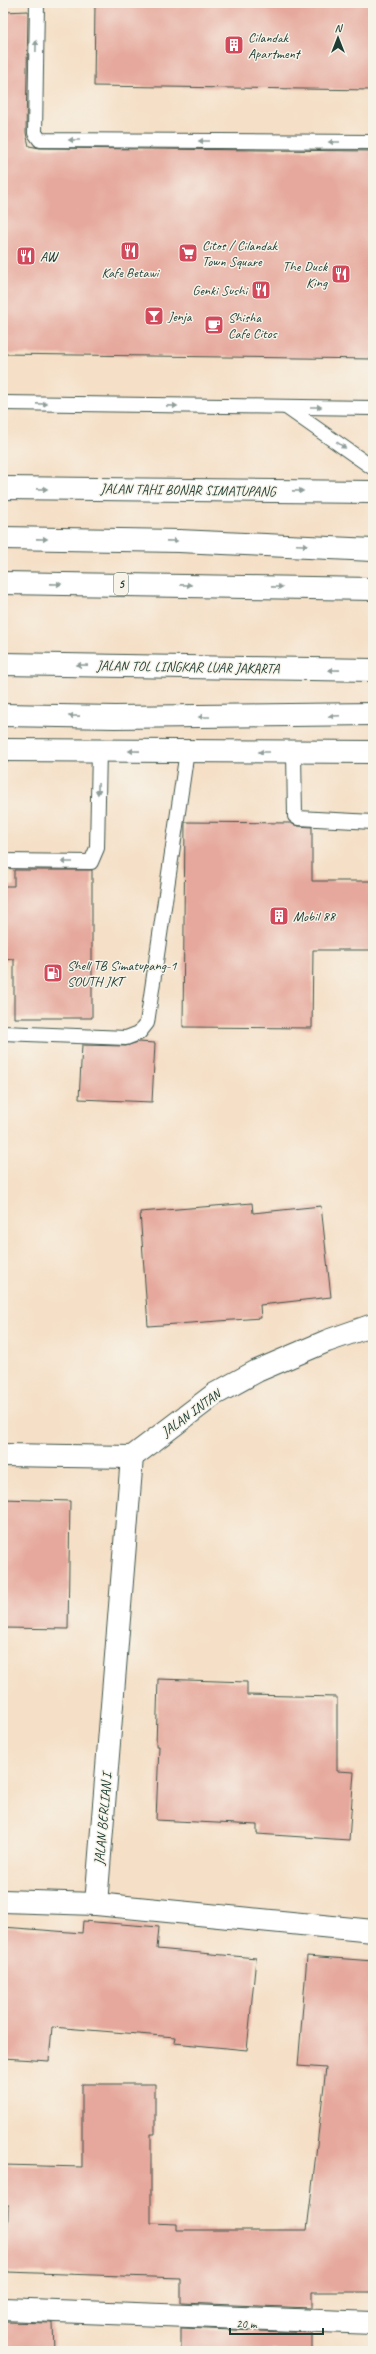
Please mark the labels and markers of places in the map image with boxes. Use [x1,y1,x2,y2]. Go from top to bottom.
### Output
place label: Cilandak Apartment [248,29,302,62]
building icon: Cilandak Apartment [223,34,245,56]
place label: Citos / Cilandak Town Square [202,237,279,270]
restaurant icon: Kafe Betawi [119,240,141,262]
supermarket icon: Citos / Cilandak Town Square [177,242,199,264]
restaurant icon: AW [15,245,37,267]
place label: AW [40,248,60,265]
place label: The Duck King [283,258,328,291]
restaurant icon: The Duck King [330,263,352,285]
place label: Kafe Betawi [102,264,161,281]
restaurant icon: Genki Sushi [250,279,272,301]
place label: Genki Sushi [192,282,249,299]
bar icon: Jenja [143,305,165,327]
place label: Jenja [167,308,193,325]
place label: Shisha Cafe Citos [228,309,278,342]
cafe icon: Shisha Cafe Citos [203,314,225,336]
building icon: Mobil 88 [268,905,290,927]
place label: Mobil 88 [293,908,337,925]
place label: Shell TB Simatupang-1 SOUTH JKT [67,957,177,990]
fuel station icon: Shell TB Simatupang-1 SOUTH JKT [42,962,64,984]

